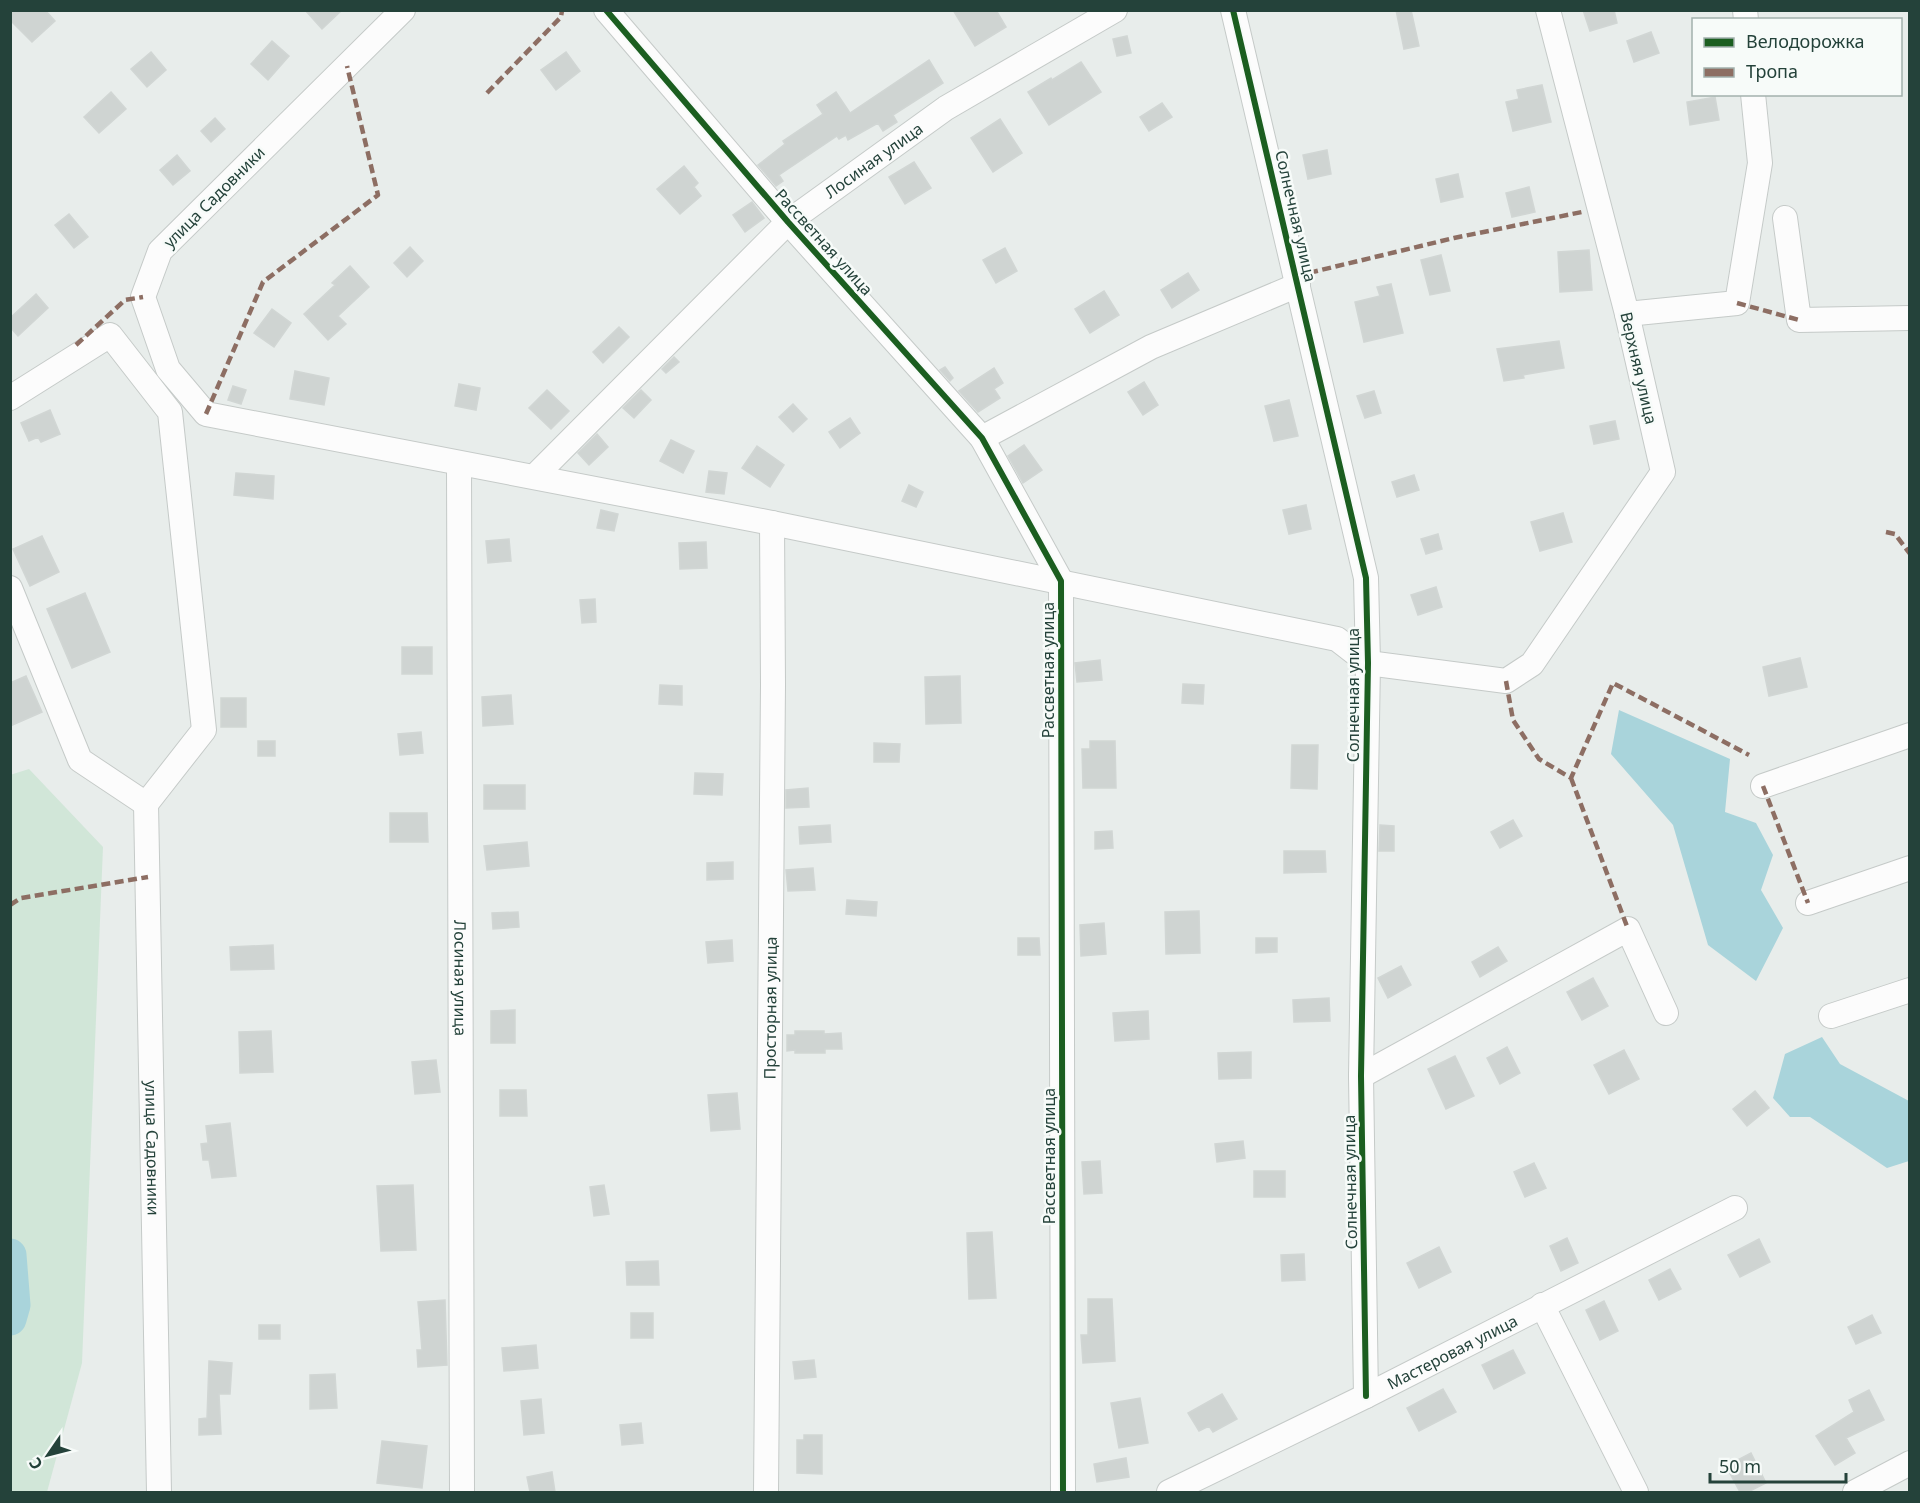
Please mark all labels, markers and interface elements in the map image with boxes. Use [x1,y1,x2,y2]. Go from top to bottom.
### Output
legend [1692,18,1902,96]
text: Велодорожка [1746,29,1864,53]
text: Тропа [1746,59,1798,83]
street label: Лосиная улица [820,117,927,203]
street label: улица Садовники [158,141,270,253]
street label: Солнечная улица [1270,148,1322,284]
street label: Рассветная улица [770,184,878,300]
street label: Верхняя улица [1615,310,1663,426]
street label: Рассветная улица [1037,602,1059,738]
street label: Солнечная улица [1342,628,1364,762]
street label: Лосиная улица [449,920,472,1036]
street label: Просторная улица [759,936,782,1080]
street label: улица Садовники [140,1080,165,1216]
street label: Рассветная улица [1038,1088,1060,1224]
street label: Солнечная улица [1338,1115,1362,1249]
street label: Мастеровая улица [1383,1310,1521,1394]
north arrow [18,1425,78,1485]
scale bar [1710,1446,1846,1484]
text: С [24,1453,48,1474]
text: 50 m [1719,1454,1761,1478]

